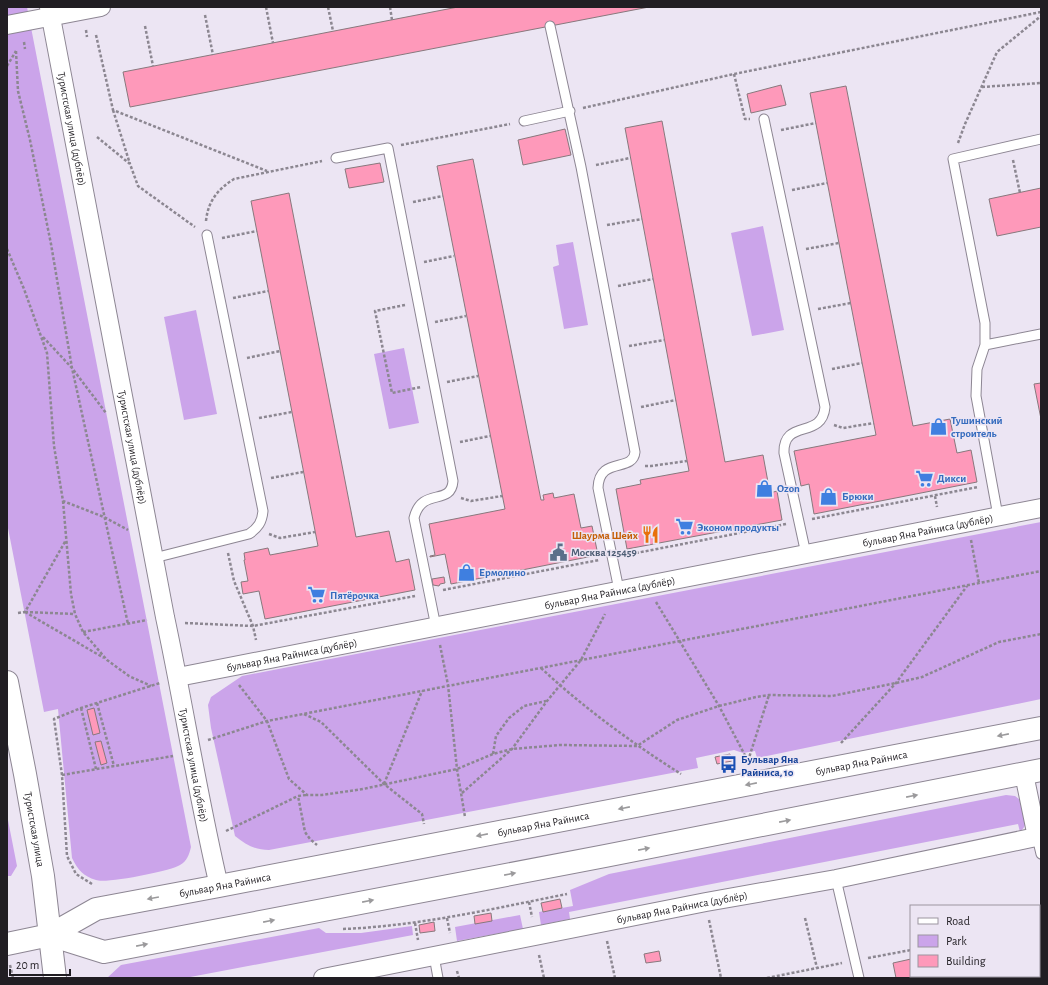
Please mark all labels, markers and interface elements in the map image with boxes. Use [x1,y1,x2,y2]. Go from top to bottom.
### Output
street label: Туристская улица (дублёр) [56,71,88,187]
street label: Туристская улица (дублёр) [116,389,149,505]
place label: Тушинский строитель [951,415,1003,439]
shop icon: Тушинский строитель [928,416,948,436]
supermarket icon: Дикси [914,468,934,488]
place label: Дикси [937,473,966,484]
shop icon: Ozon [754,478,774,498]
place label: Ozon [777,483,800,494]
shop icon: Брюки [819,486,839,506]
place label: Брюки [842,491,873,502]
street label: бульвар Яна Райниса (дублёр) [862,512,994,548]
supermarket icon: Эконом продукты [674,517,694,537]
place label: Эконом продукты [697,522,779,533]
restaurant icon: Шаурма Шейх [641,525,661,545]
place label: Шаурма Шейх [572,530,638,541]
public building icon: Москва 125459 [548,542,568,562]
place label: Москва 125459 [571,547,637,558]
shop icon: Ермолино [456,562,476,582]
place label: Ермолино [479,567,526,578]
street label: бульвар Яна Райниса (дублёр) [544,574,676,611]
supermarket icon: Пятёрочка [307,585,327,605]
place label: Пятёрочка [330,590,379,601]
street label: бульвар Яна Райниса (дублёр) [226,637,358,673]
street label: Туристская улица (дублёр) [178,707,210,823]
one-way arrow [997,733,1009,739]
street label: бульвар Яна Райниса [815,748,908,777]
place label: Бульвар Яна Райниса, 10 [741,754,799,778]
bus stop icon: Бульвар Яна Райниса, 10 [718,755,738,775]
one-way arrow [745,781,757,787]
street label: Туристская улица [23,791,47,868]
one-way arrow [906,793,918,799]
one-way arrow [618,806,630,812]
street label: бульвар Яна Райниса [496,809,590,838]
one-way arrow [779,818,791,824]
one-way arrow [476,833,488,839]
one-way arrow [637,846,650,852]
street label: бульвар Яна Райниса [178,871,272,899]
one-way arrow [503,871,516,877]
street label: бульвар Яна Райниса (дублёр) [616,889,748,925]
one-way arrow [147,896,159,902]
one-way arrow [362,898,374,904]
legend [910,905,1040,977]
text: Road [946,915,970,927]
one-way arrow [263,917,276,923]
text: Park [946,935,967,947]
one-way arrow [136,942,148,948]
scale bar [10,951,70,977]
text: Building [946,955,986,967]
text: 20 m [16,959,39,971]

